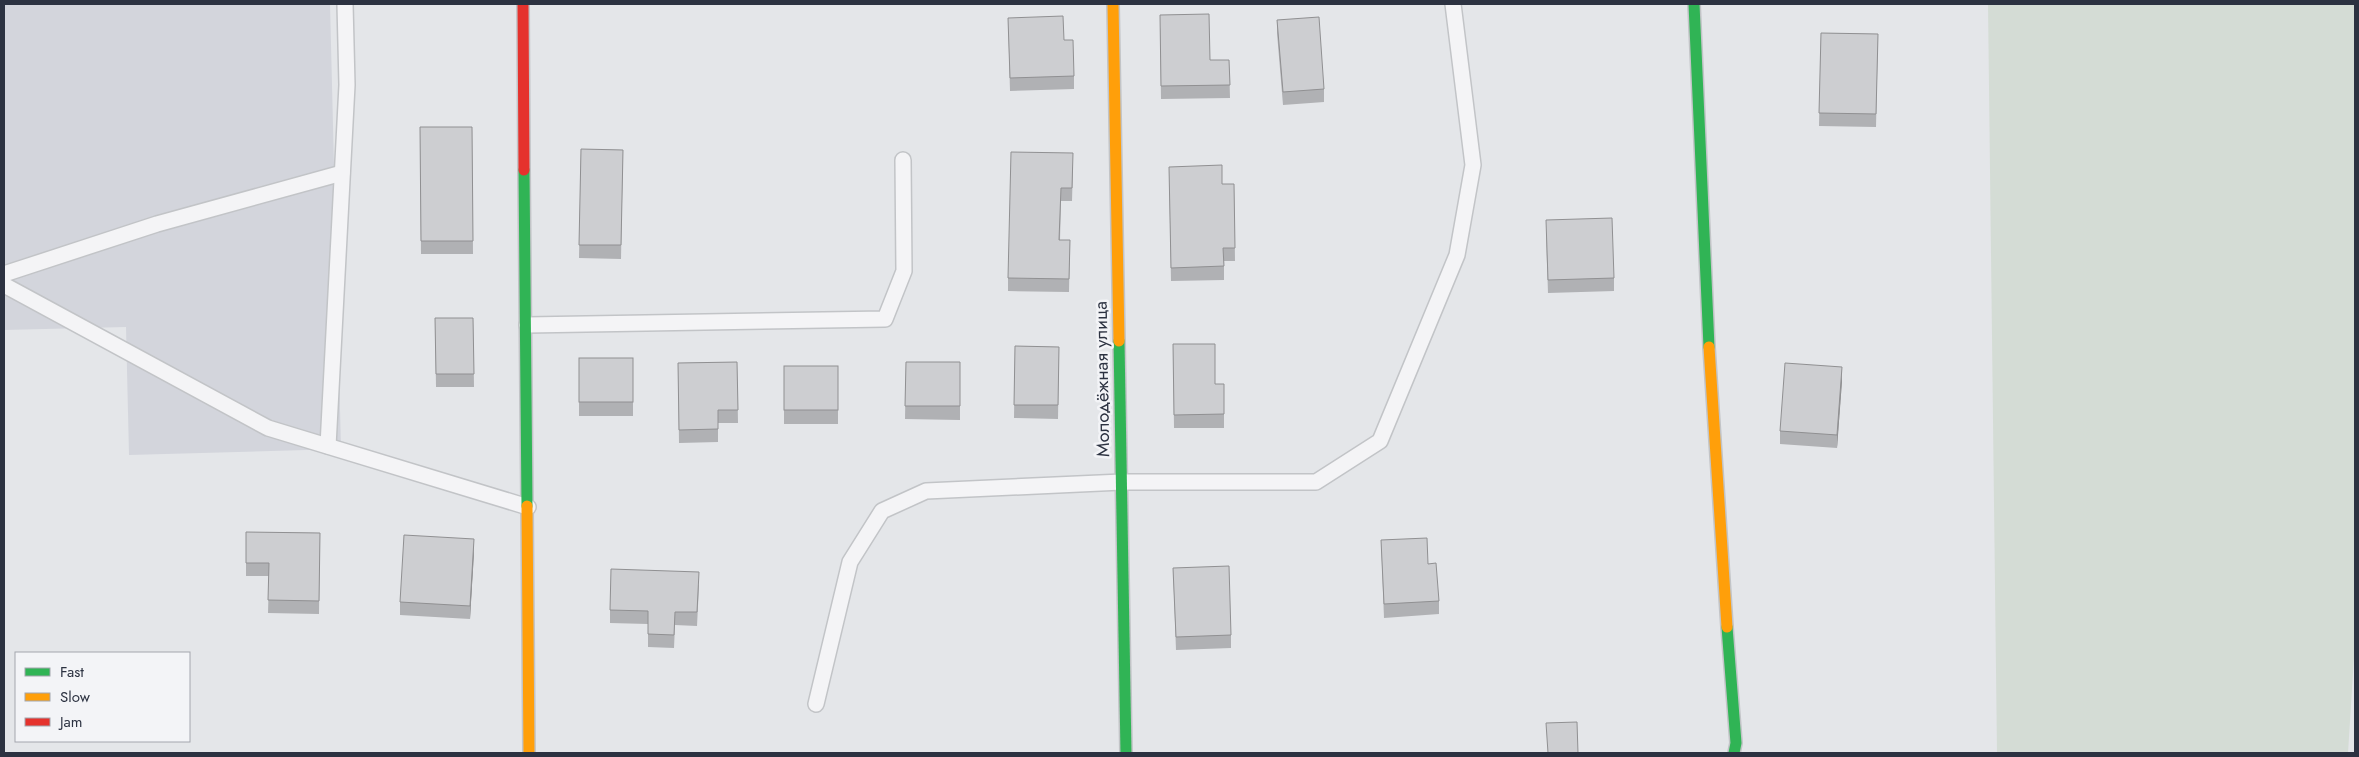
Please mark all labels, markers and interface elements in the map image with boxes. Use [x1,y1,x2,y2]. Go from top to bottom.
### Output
street label: Молодёжная улица [1088,301,1116,457]
legend [15,652,190,742]
text: Fast [60,661,84,683]
text: Slow [60,686,91,708]
text: Jam [58,711,83,733]

